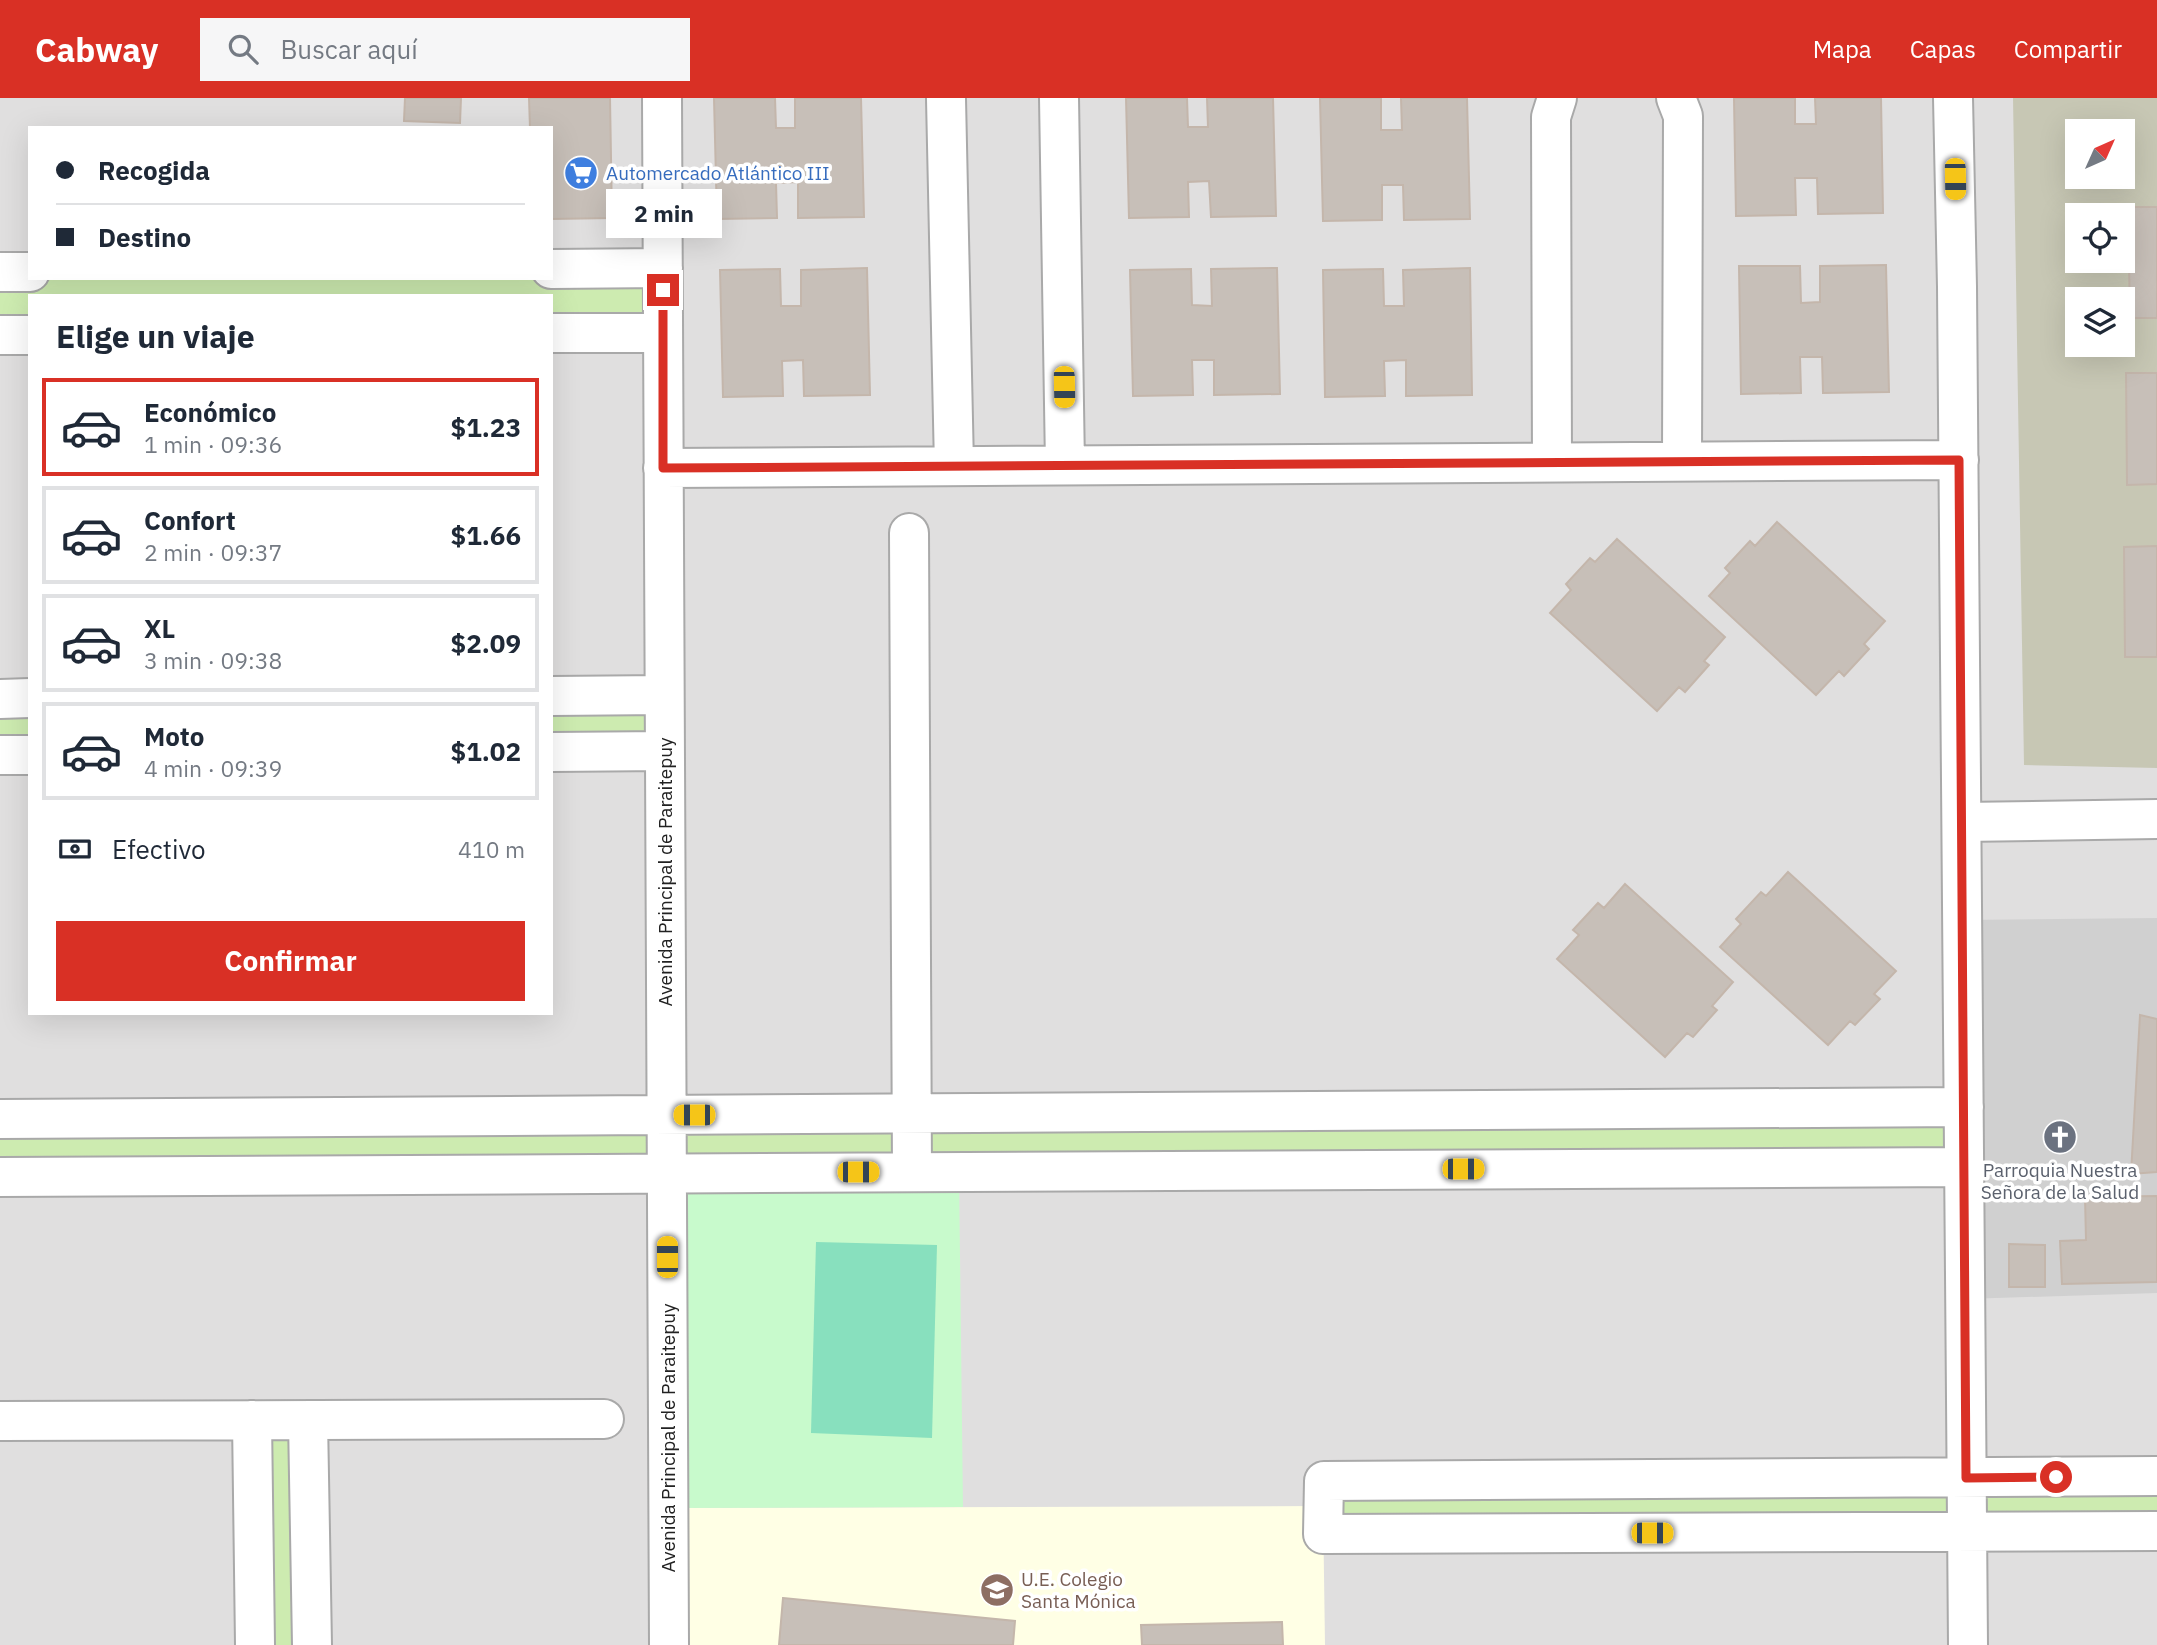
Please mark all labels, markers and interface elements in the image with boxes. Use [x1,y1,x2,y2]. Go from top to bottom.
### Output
search box [200,18,690,81]
text: Cabway [35,28,158,71]
icon: search [224,30,262,68]
text: Buscar aquí [280,32,418,66]
text: Mapa [1813,33,1872,65]
text: Capas [1910,33,1976,65]
text: Compartir [2014,33,2122,65]
north arrow [2065,119,2135,189]
map controls [2065,119,2135,357]
text: Recogida [98,153,210,187]
supermarket icon: Automercado Atlántico III [562,154,600,192]
car [1945,158,1966,200]
place label: Automercado Atlántico III [606,161,830,185]
callout: 2 min [605,188,721,238]
text: 2 min [634,198,694,228]
button: locate [2065,203,2135,273]
text: Destino [98,220,191,254]
route end [647,274,679,306]
button: layers [2065,287,2135,357]
text: Elige un viaje [56,315,255,357]
car [1054,366,1075,408]
text: Económico [144,395,276,429]
icon: car [60,396,123,459]
text: $1.23 [451,410,521,444]
text: 1 min · 09:36 [144,429,282,459]
text: Confort [144,503,236,537]
icon: car [60,504,123,567]
text: $1.66 [451,518,521,552]
text: 2 min · 09:37 [144,537,282,567]
text: XL [144,611,175,645]
icon: car [60,612,123,675]
text: $2.09 [451,626,521,660]
text: 3 min · 09:38 [144,645,282,675]
text: Moto [144,719,204,753]
icon: car [60,720,123,783]
text: $1.02 [451,734,521,768]
street label: Avenida Principal de Paraitepuy [653,737,677,1007]
text: 4 min · 09:39 [144,753,282,783]
icon: cash [56,830,94,868]
text: Efectivo [112,832,206,866]
text: 410 m [458,834,525,864]
button: Confirmar [56,921,525,1001]
car [674,1105,716,1126]
church icon: Parroquia Nuestra Señora de la Salud [2041,1118,2079,1156]
place label: Parroquia Nuestra Señora de la Salud [1981,1158,2139,1204]
car [1443,1159,1485,1180]
car [838,1162,880,1183]
car [657,1236,678,1278]
street label: Avenida Principal de Paraitepuy [656,1303,680,1573]
route start [2040,1461,2072,1493]
car [1632,1523,1674,1544]
place label: U.E. Colegio Santa Mónica [1021,1567,1136,1613]
school or university icon: U.E. Colegio Santa Mónica [978,1571,1016,1609]

